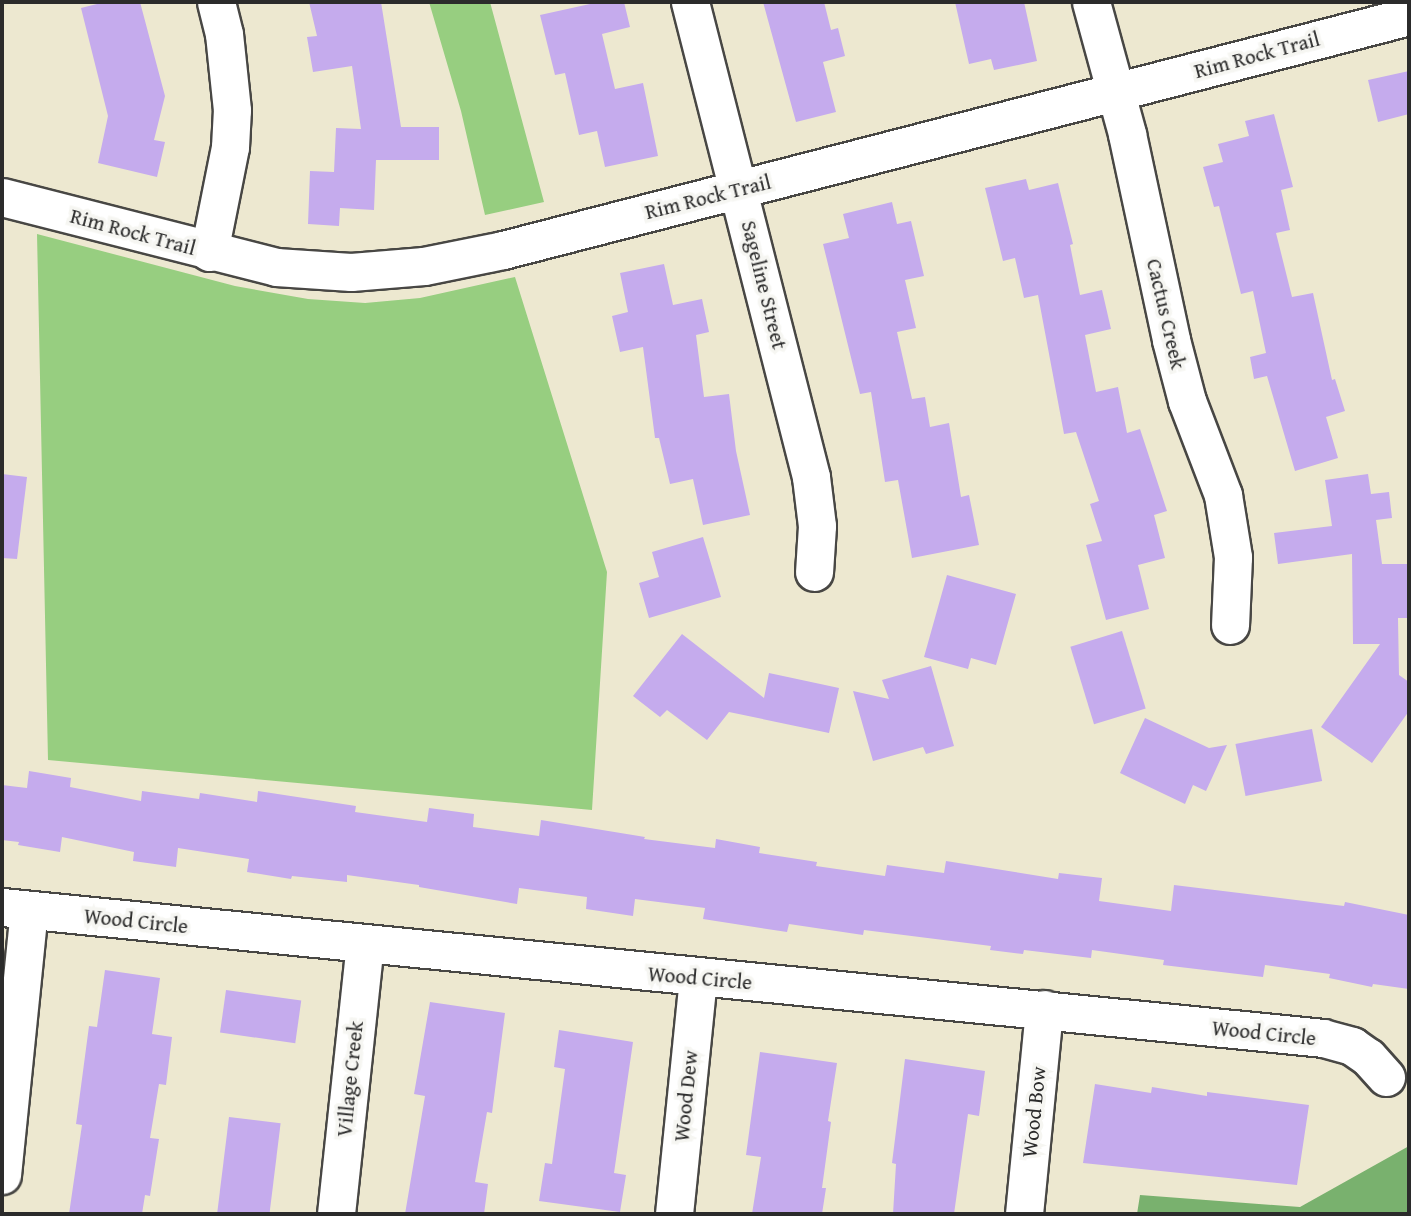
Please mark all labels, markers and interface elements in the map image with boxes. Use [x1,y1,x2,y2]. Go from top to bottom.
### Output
street label: Rim Rock Trail [1192,26,1322,84]
street label: Rim Rock Trail [642,169,774,225]
street label: Rim Rock Trail [68,203,198,261]
street label: Sageline Street [736,218,792,352]
street label: Cactus Creek [1141,256,1191,372]
street label: Wood Circle [83,903,189,939]
street label: Wood Circle [647,961,753,995]
street label: Wood Circle [1211,1015,1317,1051]
street label: Village Creek [331,1020,369,1138]
street label: Wood Dew [669,1049,703,1143]
street label: Wood Bow [1017,1065,1051,1159]

